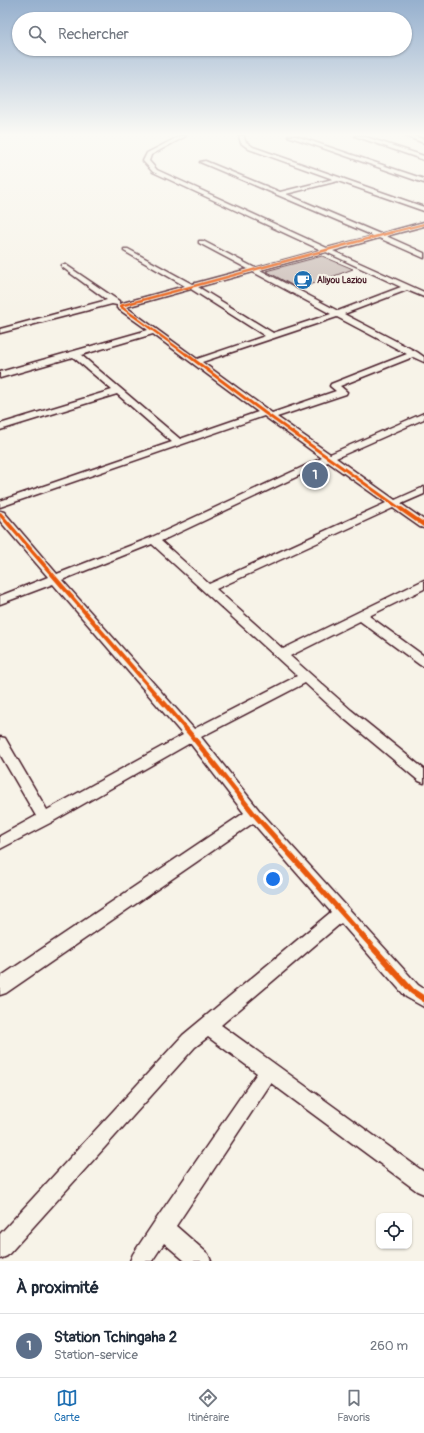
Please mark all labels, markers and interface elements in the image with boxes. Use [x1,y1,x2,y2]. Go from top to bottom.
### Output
search box [12,12,412,56]
icon: search [26,23,48,45]
text: Rechercher [58,25,129,44]
cafe icon: Aliyou Laziou [292,269,314,291]
place label: Aliyou Laziou [317,275,367,286]
pin: 1 [302,460,328,490]
your location [263,869,283,889]
map controls [376,1213,412,1249]
button: locate [376,1213,412,1249]
text: À proximité [16,1277,99,1298]
text: Station Tchingaha 2 [54,1328,177,1347]
text: 1 [26,1338,32,1354]
text: 260 m [370,1338,408,1354]
text: Station-service [54,1347,138,1363]
tab: Carte [54,1387,80,1424]
tab: Itinéraire [188,1387,229,1424]
tab: Favoris [337,1387,370,1424]

